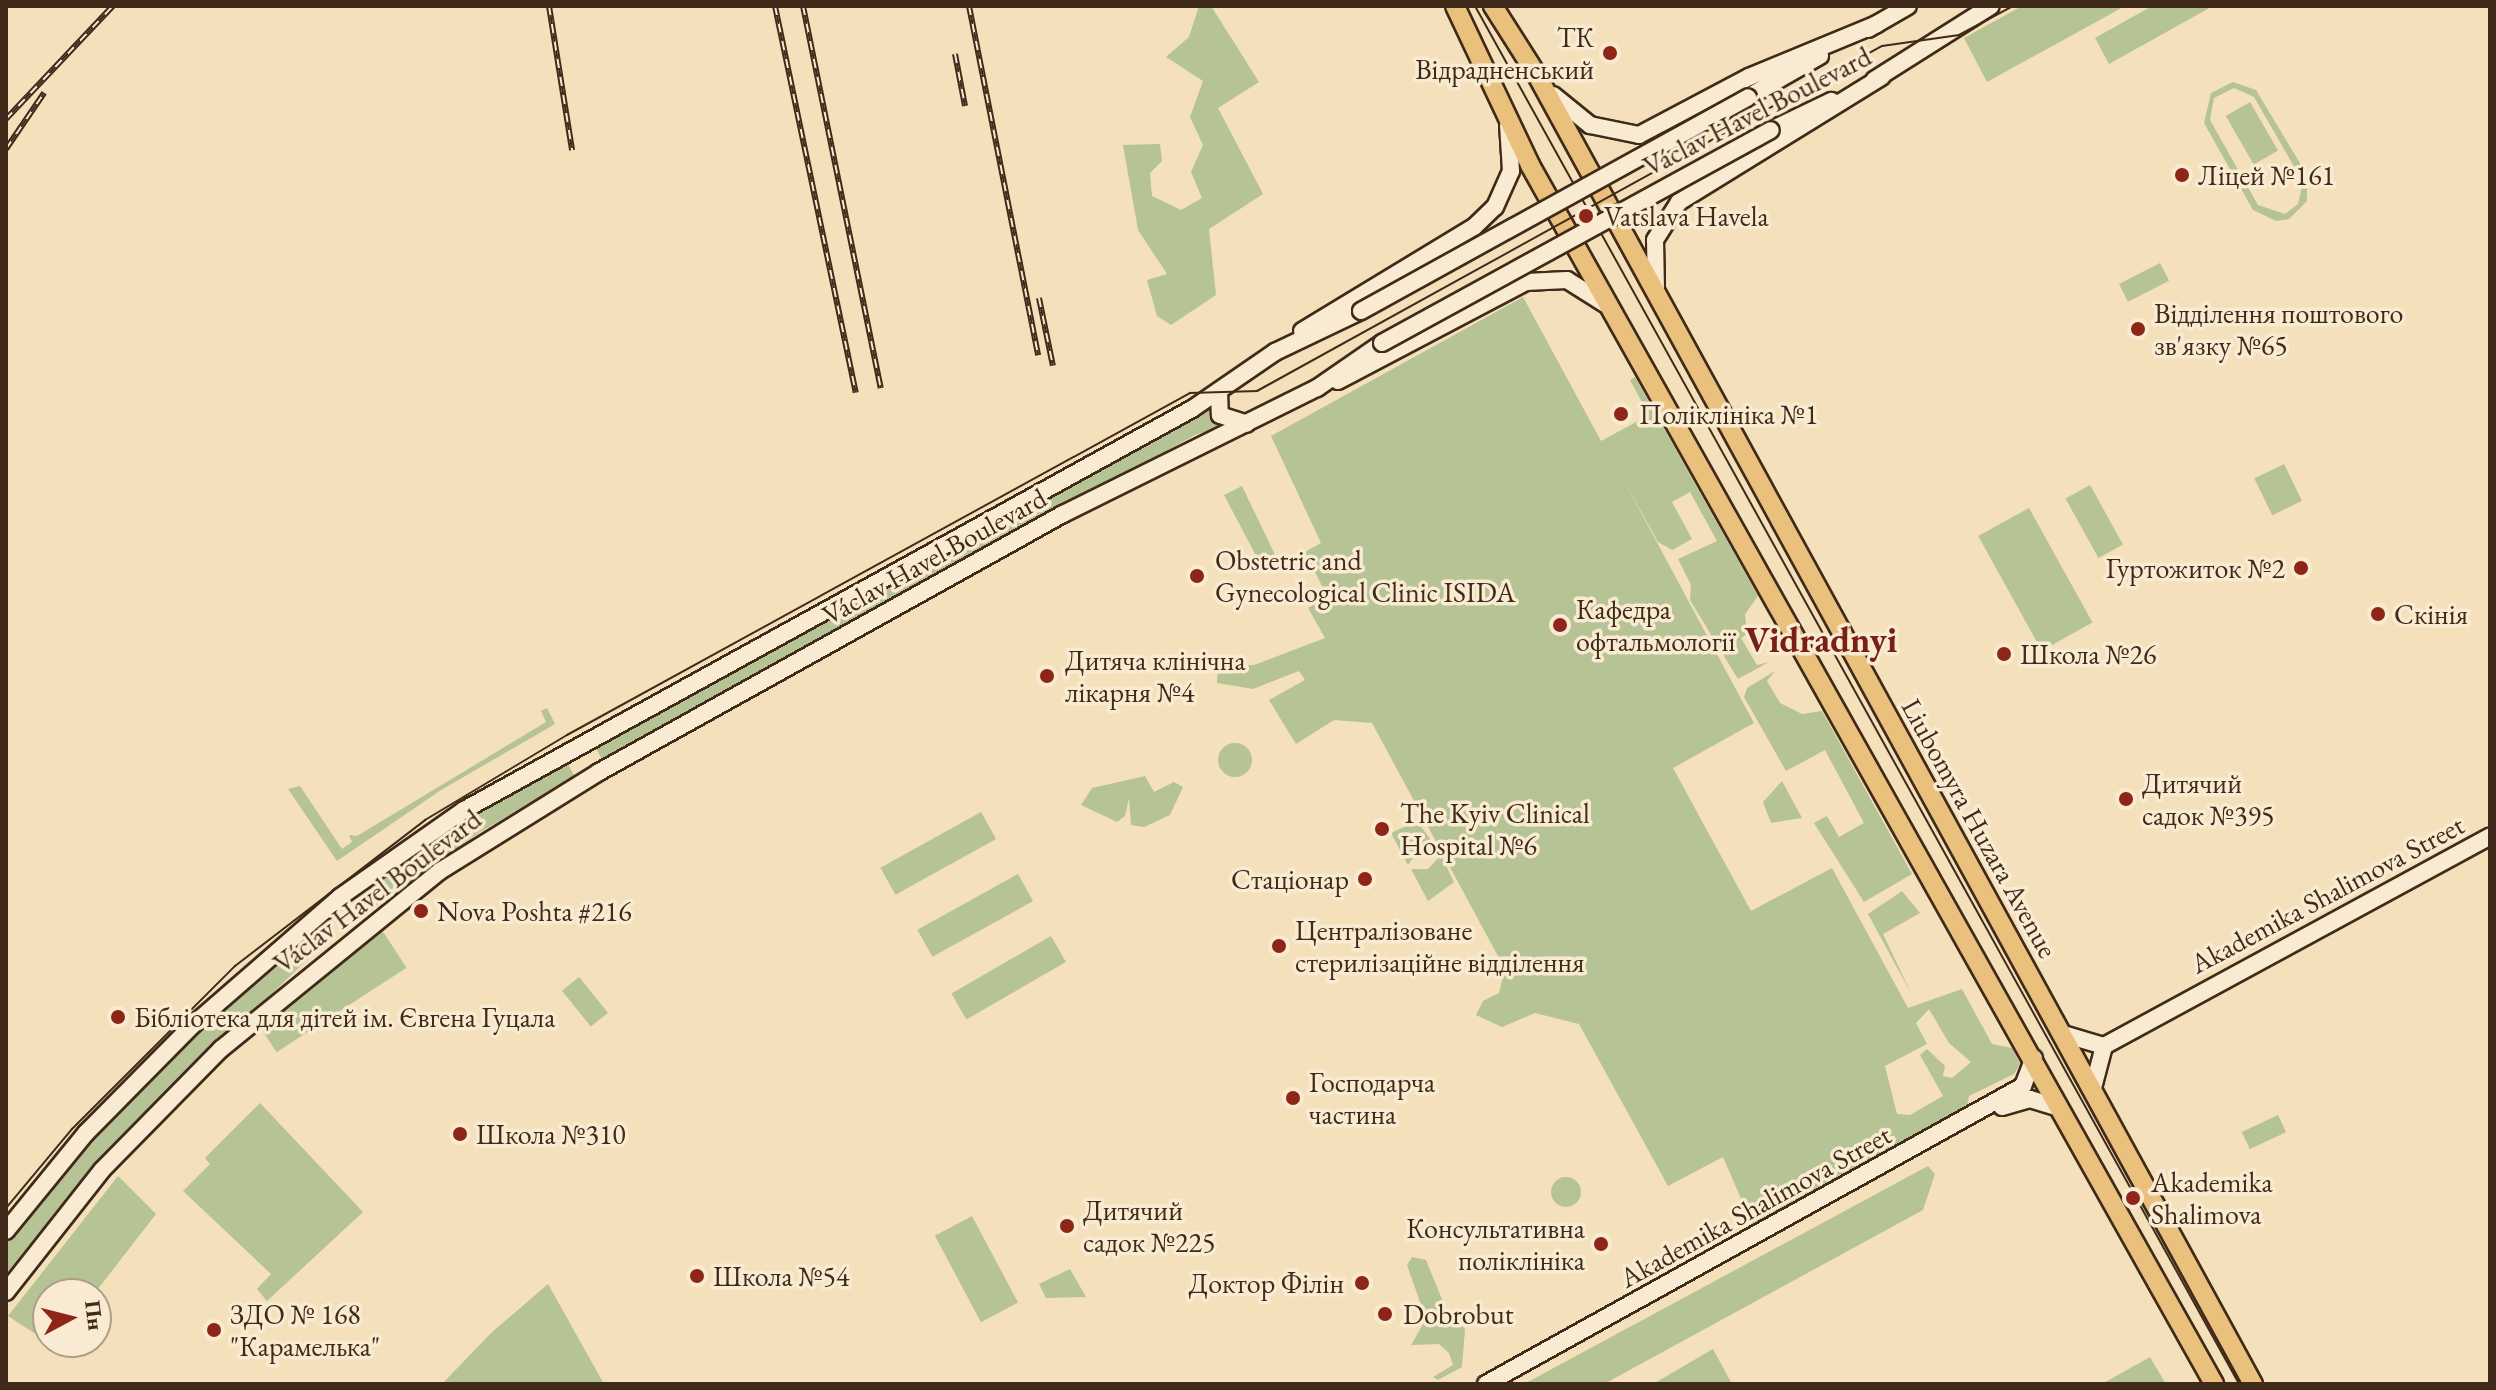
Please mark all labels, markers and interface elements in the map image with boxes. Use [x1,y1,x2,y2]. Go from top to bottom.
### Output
place label: ТК Відрадненський [1415,20,1594,86]
street label: Václav Havel Boulevard [1638,39,1876,183]
marker: ТК Відрадненський [1601,44,1619,62]
place label: Ліцей №161 [2198,158,2335,192]
marker: Ліцей №161 [2173,166,2191,184]
place label: Vatslava Havela [1604,199,1769,233]
marker: Vatslava Havela [1575,205,1597,227]
place label: Відділення поштового зв'язку №65 [2154,296,2403,362]
marker: Відділення поштового зв'язку №65 [2129,320,2147,338]
place label: Поліклініка №1 [1639,397,1818,431]
marker: Поліклініка №1 [1610,403,1632,425]
street label: Václav Havel Boulevard [816,480,1052,632]
place label: Obstetric and Gynecological Clinic ISIDA [1215,543,1515,609]
place label: Гуртожиток №2 [2106,551,2285,585]
marker: Гуртожиток №2 [2292,559,2310,577]
marker: Obstetric and Gynecological Clinic ISIDA [1186,565,1208,587]
place label: Кафедра офтальмології [1576,592,1735,658]
place label: Скінія [2394,597,2468,631]
marker: Скінія [2369,605,2387,623]
marker: Кафедра офтальмології [1551,616,1569,634]
district label: Vidradnyi [1745,618,1897,662]
place label: Школа №26 [2020,637,2156,671]
place label: Дитяча клінічна лікарня №4 [1065,643,1246,709]
marker: Школа №26 [1995,645,2013,663]
marker: Дитяча клінічна лікарня №4 [1036,665,1058,687]
street label: Liubomyra Huzara Avenue [1895,693,2065,963]
place label: Дитячий садок №395 [2142,766,2274,832]
marker: Дитячий садок №395 [2117,790,2135,808]
place label: The Kyiv Clinical Hospital №6 [1400,796,1590,862]
street label: Václav Havel Boulevard [267,802,487,980]
street label: Akademika Shalimova Street [2185,808,2469,980]
marker: The Kyiv Clinical Hospital №6 [1371,818,1393,840]
place label: Стаціонар [1231,862,1349,896]
marker: Стаціонар [1356,870,1374,888]
place label: Nova Poshta #216 [437,894,632,928]
marker: Nova Poshta #216 [412,902,430,920]
place label: Централізоване стерилізаційне відділення [1295,913,1585,979]
marker: Централізоване стерилізаційне відділення [1270,937,1288,955]
place label: Бібліотека для дітей ім. Євгена Гуцала [134,1000,555,1034]
marker: Бібліотека для дітей ім. Євгена Гуцала [109,1008,127,1026]
place label: Господарча частина [1309,1065,1435,1131]
marker: Господарча частина [1284,1089,1302,1107]
place label: Школа №310 [476,1117,626,1151]
street label: Akademika Shalimova Street [1614,1117,1896,1295]
marker: Школа №310 [451,1125,469,1143]
place label: Akademika Shalimova [2151,1165,2273,1231]
marker: Akademika Shalimova [2122,1187,2144,1209]
place label: Дитячий садок №225 [1083,1193,1215,1259]
place label: Консультативна поліклініка [1406,1211,1585,1277]
marker: Дитячий садок №225 [1058,1217,1076,1235]
marker: Консультативна поліклініка [1592,1235,1610,1253]
place label: Школа №54 [713,1259,849,1293]
place label: Доктор Філін [1188,1266,1344,1300]
marker: Школа №54 [688,1267,706,1285]
marker: Доктор Філін [1351,1272,1373,1294]
north arrow [32,1278,112,1358]
place label: ЗДО № 168 "Карамелька" [230,1297,380,1363]
place label: Dobrobut [1403,1297,1514,1331]
text: Пн [78,1299,111,1332]
marker: Dobrobut [1374,1303,1396,1325]
marker: ЗДО № 168 "Карамелька" [205,1321,223,1339]

